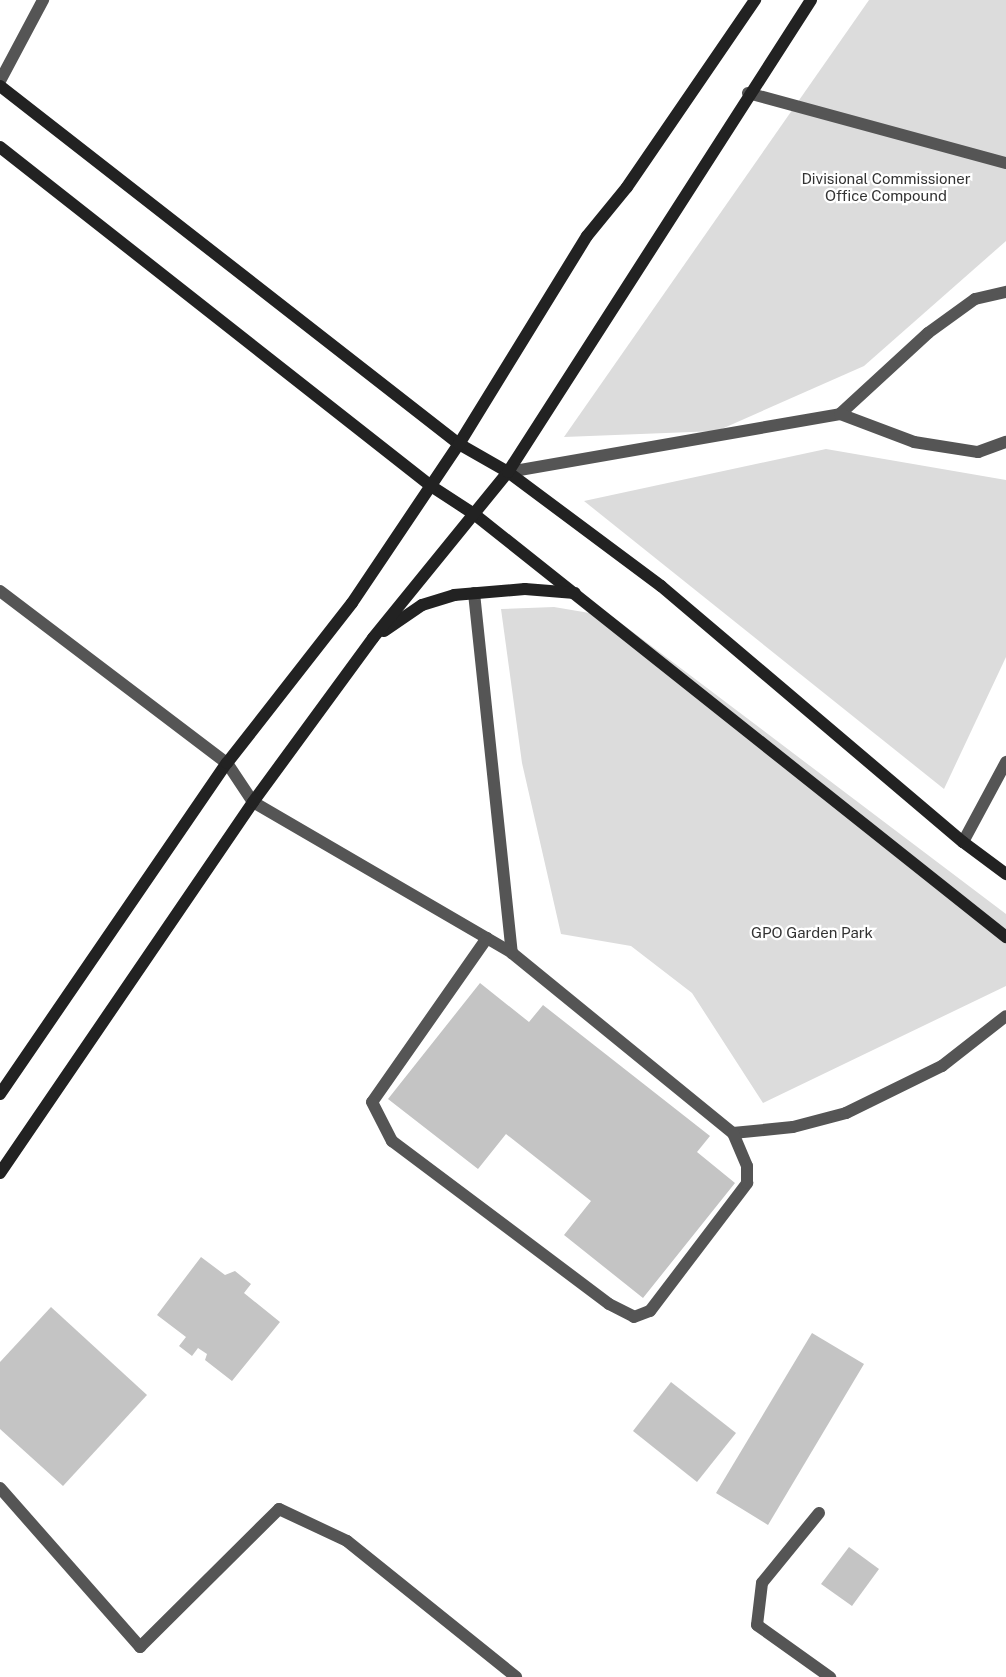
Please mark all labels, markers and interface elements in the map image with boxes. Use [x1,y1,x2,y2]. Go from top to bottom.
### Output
park label: Divisional Commissioner Office Compound [801,169,971,204]
park label: GPO Garden Park [751,924,873,942]

